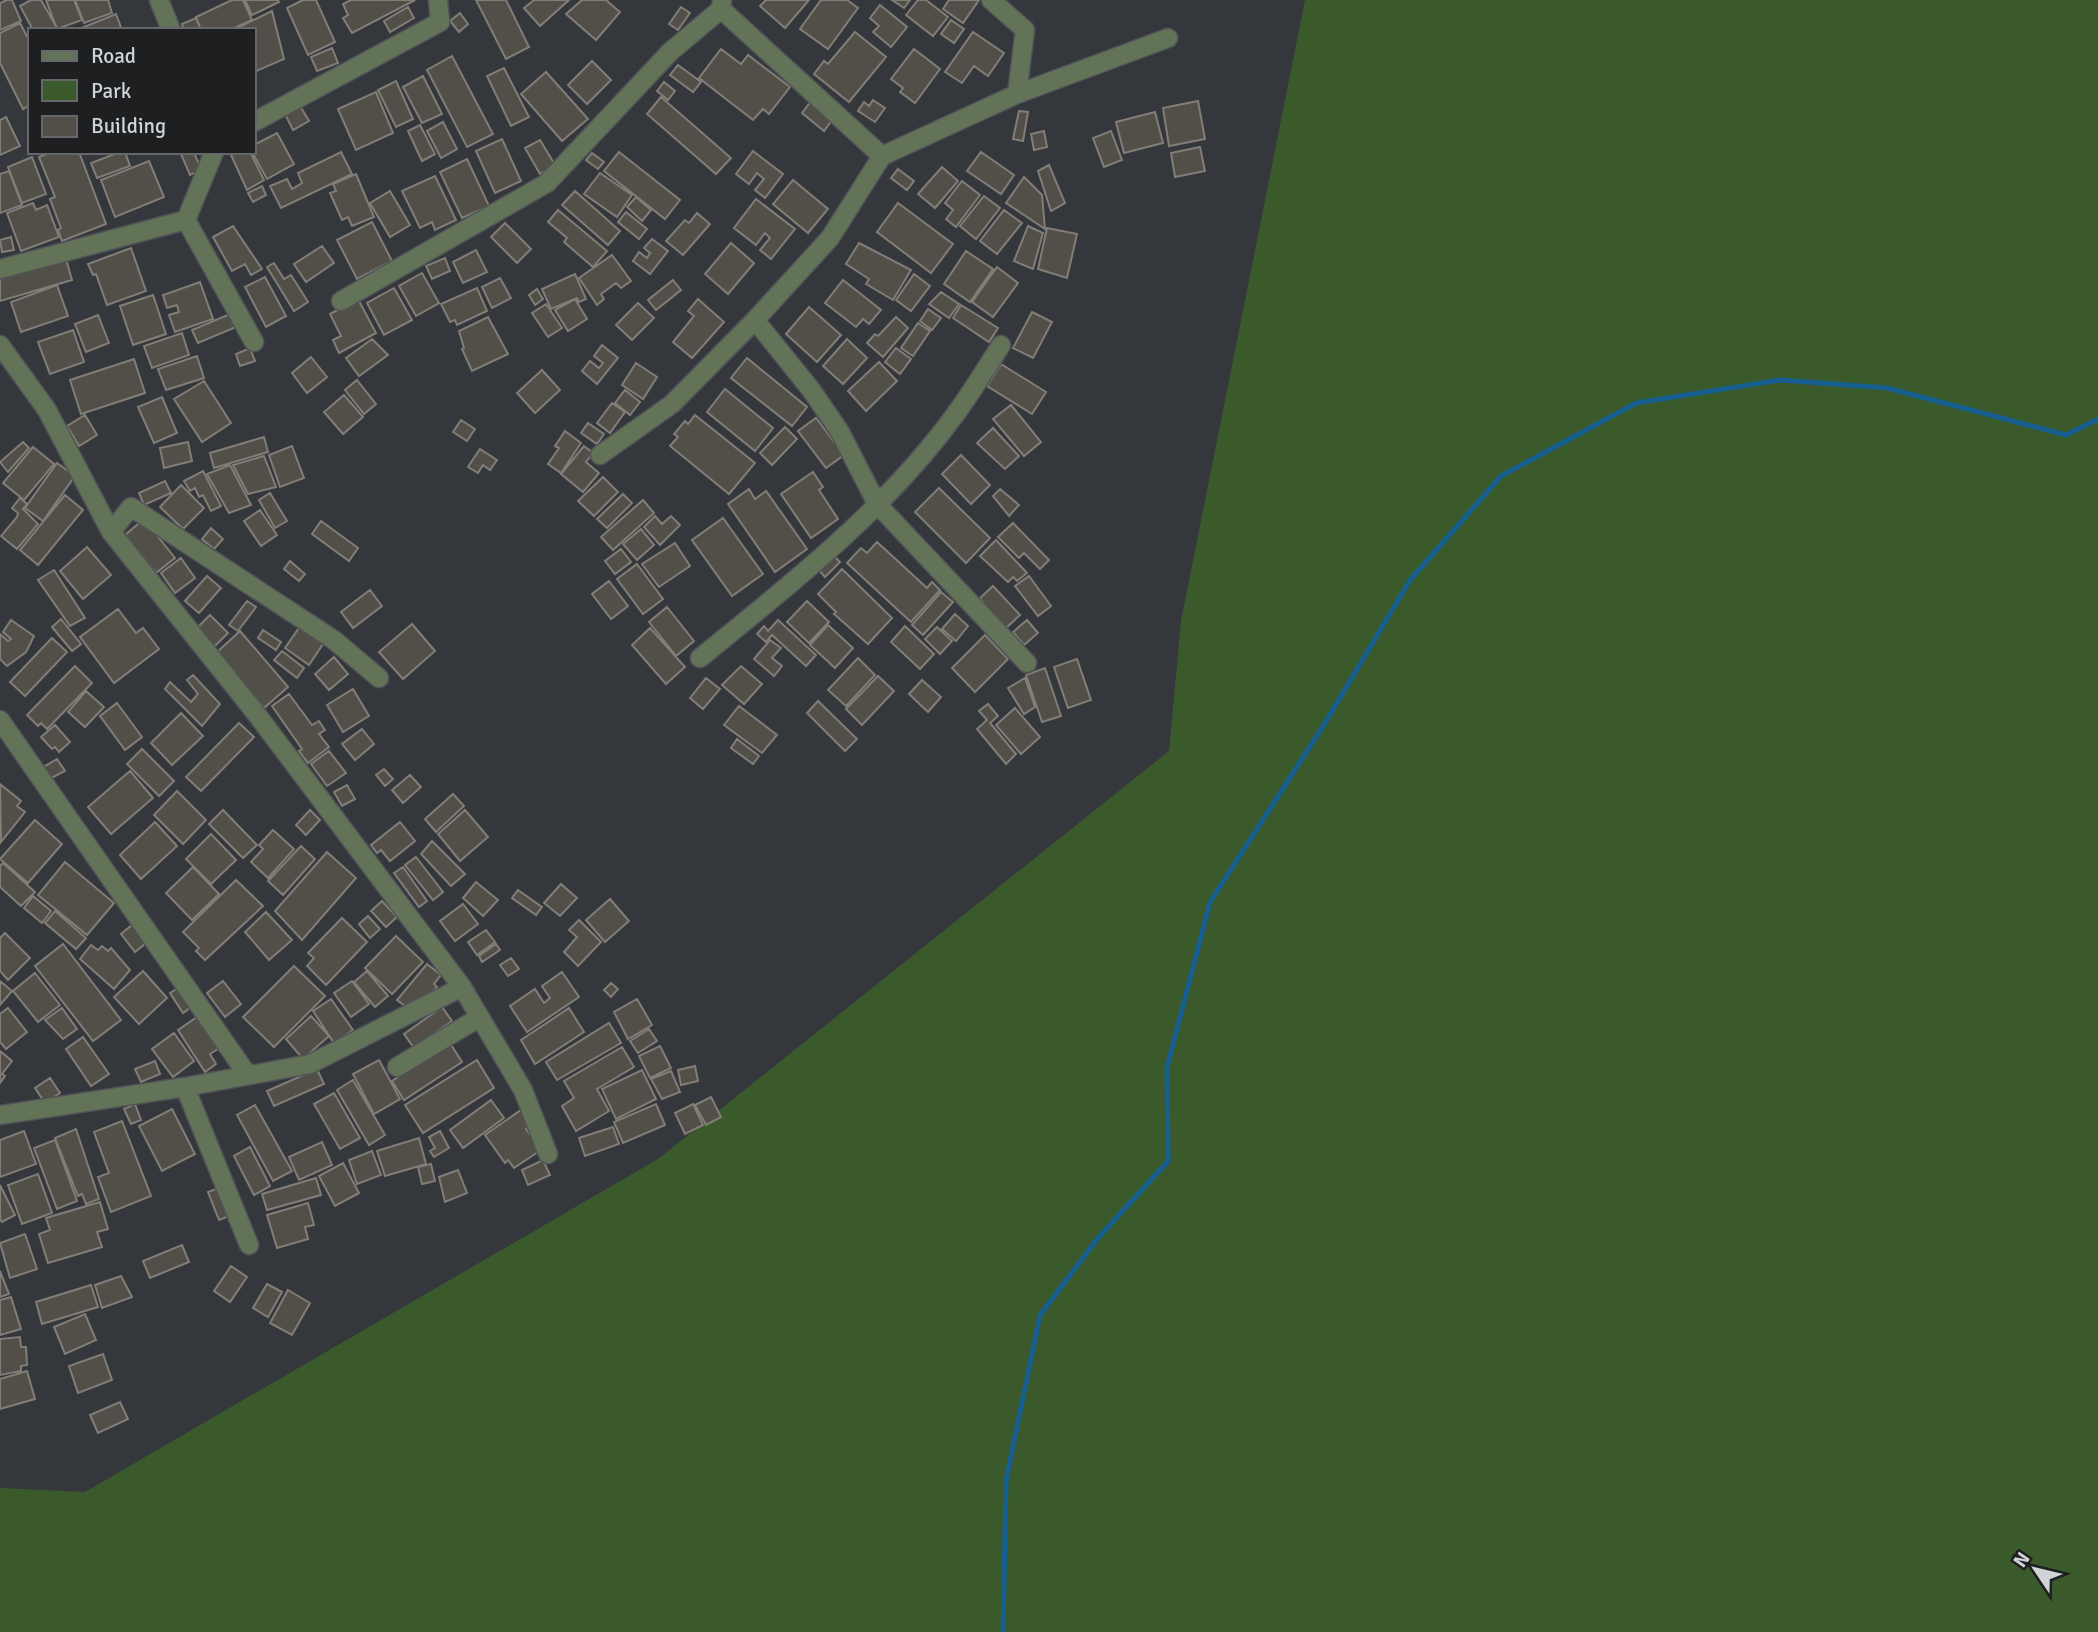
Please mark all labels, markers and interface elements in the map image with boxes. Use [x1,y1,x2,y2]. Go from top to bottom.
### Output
legend [28,28,256,154]
text: Road [91,43,136,69]
text: Park [91,78,132,104]
text: Building [91,113,166,139]
north arrow [2000,1534,2070,1604]
text: N [2008,1548,2036,1572]

